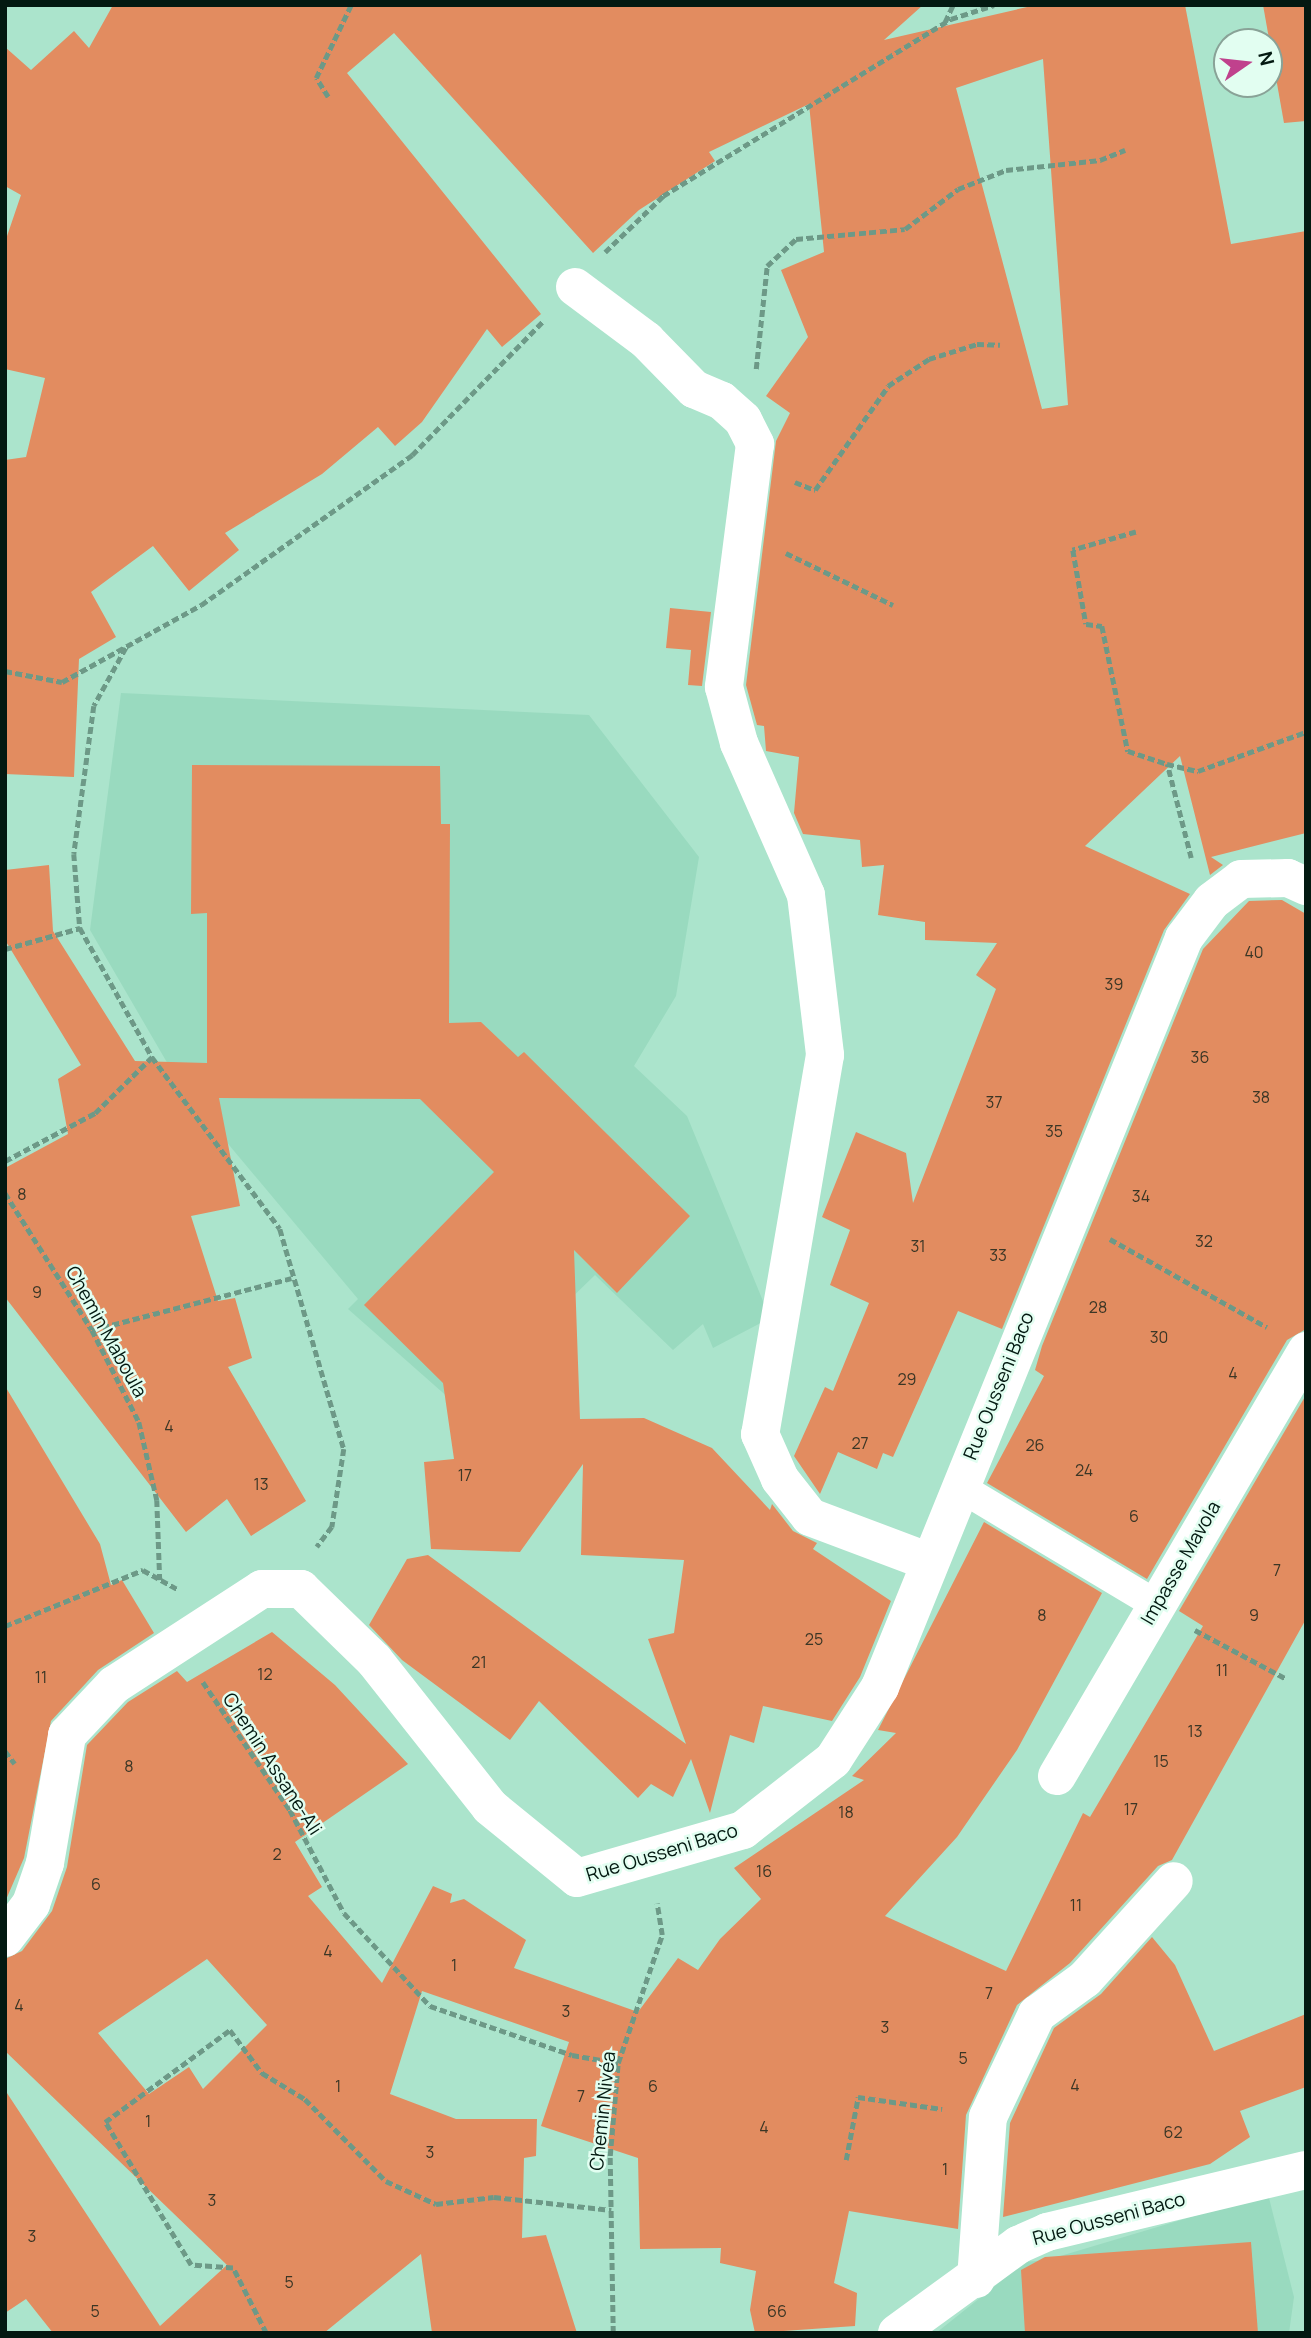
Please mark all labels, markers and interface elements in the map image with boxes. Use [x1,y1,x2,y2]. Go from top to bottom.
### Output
north arrow [1213,28,1283,98]
text: N [1252,49,1281,68]
house number: 40 [1244,942,1264,962]
house number: 39 [1105,974,1123,994]
house number: 36 [1191,1047,1209,1067]
house number: 38 [1252,1087,1270,1107]
house number: 37 [986,1092,1002,1112]
house number: 35 [1045,1121,1063,1141]
house number: 8 [17,1184,27,1204]
house number: 34 [1132,1186,1150,1206]
house number: 32 [1195,1231,1213,1251]
house number: 31 [910,1236,926,1256]
house number: 33 [989,1245,1007,1265]
street label: Chemin Maboula [60,1262,152,1402]
house number: 9 [32,1282,42,1302]
house number: 28 [1089,1297,1107,1317]
street label: Rue Ousseni Baco [959,1309,1039,1463]
house number: 30 [1150,1327,1168,1347]
house number: 4 [1228,1363,1238,1383]
house number: 29 [897,1369,917,1389]
house number: 4 [164,1416,174,1436]
house number: 27 [851,1433,869,1453]
house number: 26 [1025,1435,1045,1455]
house number: 24 [1075,1460,1093,1480]
house number: 17 [458,1465,472,1485]
house number: 13 [253,1474,269,1494]
street label: Impasse Mavola [1136,1497,1226,1629]
house number: 6 [1129,1506,1139,1526]
house number: 7 [1273,1560,1281,1580]
house number: 8 [1037,1605,1047,1625]
house number: 9 [1249,1605,1259,1625]
house number: 25 [805,1629,823,1649]
house number: 21 [471,1652,487,1672]
house number: 11 [1216,1660,1228,1680]
house number: 12 [257,1664,273,1684]
house number: 11 [35,1667,47,1687]
street label: Chemin Assane-Ali [218,1689,326,1839]
house number: 13 [1187,1721,1203,1741]
house number: 15 [1153,1751,1169,1771]
house number: 8 [124,1756,134,1776]
house number: 17 [1124,1799,1138,1819]
house number: 18 [838,1802,854,1822]
street label: Rue Ousseni Baco [584,1819,740,1887]
house number: 2 [272,1844,282,1864]
house number: 16 [756,1861,772,1881]
house number: 6 [91,1874,101,1894]
house number: 11 [1070,1895,1082,1915]
house number: 4 [323,1941,333,1961]
house number: 1 [451,1955,457,1975]
house number: 7 [985,1983,993,2003]
house number: 4 [14,1995,24,2015]
house number: 3 [562,2001,570,2021]
house number: 3 [881,2017,889,2037]
house number: 5 [958,2048,968,2068]
street label: Chemin Nivéa [585,2050,621,2172]
house number: 4 [1070,2075,1080,2095]
house number: 1 [335,2076,341,2096]
house number: 6 [648,2076,658,2096]
house number: 7 [577,2086,585,2106]
house number: 1 [145,2111,151,2131]
house number: 4 [759,2117,769,2137]
house number: 62 [1163,2122,1183,2142]
house number: 3 [426,2142,434,2162]
house number: 1 [942,2159,948,2179]
street label: Rue Ousseni Baco [1030,2188,1188,2250]
house number: 3 [208,2190,216,2210]
house number: 3 [28,2226,36,2246]
house number: 5 [284,2272,294,2292]
house number: 5 [90,2301,100,2321]
house number: 66 [767,2301,787,2321]

